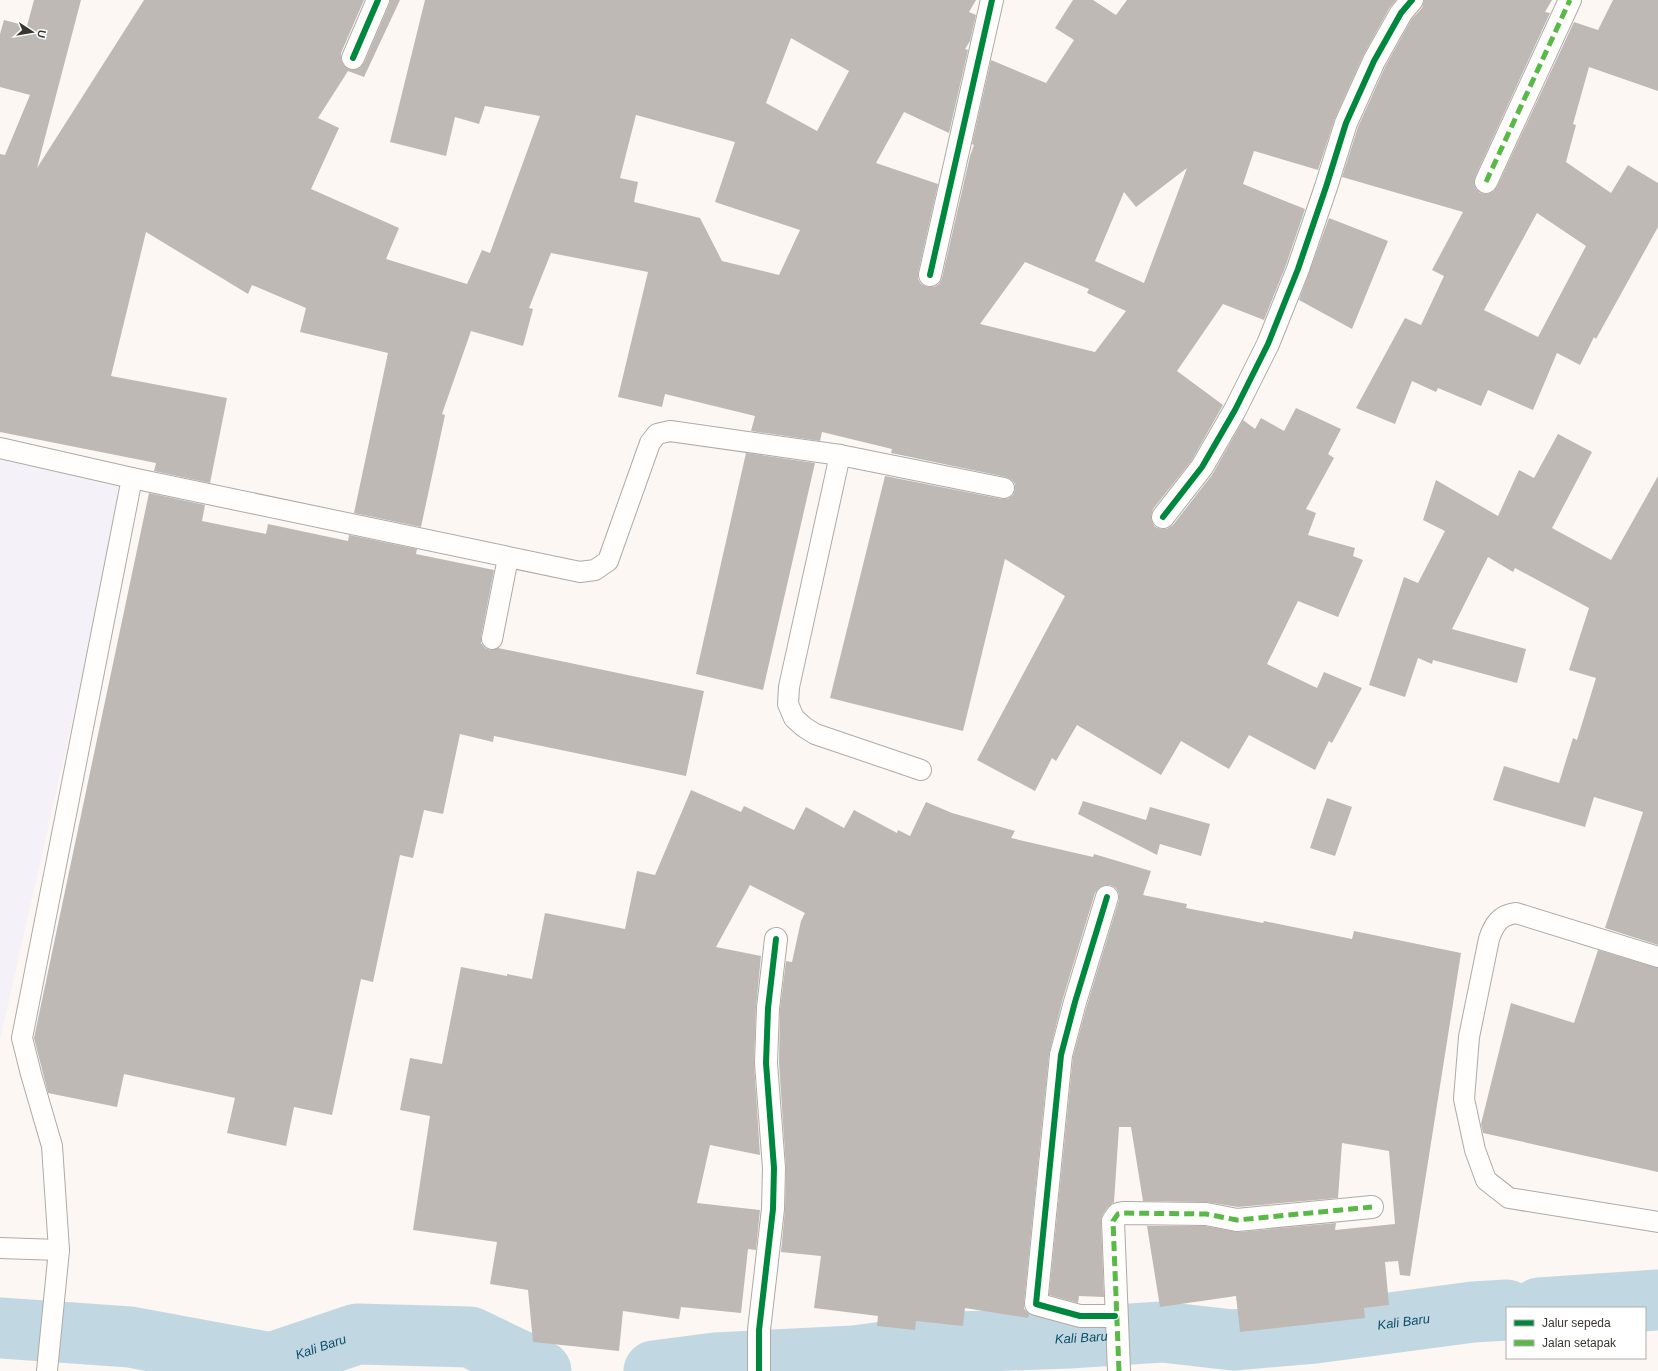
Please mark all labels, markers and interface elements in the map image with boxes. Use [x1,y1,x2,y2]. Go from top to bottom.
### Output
north arrow [12,12,52,52]
text: U [35,29,48,39]
legend [1506,1307,1646,1359]
water label: Kali Baru [1376,1311,1431,1333]
text: Jalur sepeda [1542,1316,1611,1330]
water label: Kali Baru [1055,1329,1108,1347]
water label: Kali Baru [293,1331,348,1362]
text: Jalan setapak [1542,1336,1617,1350]

